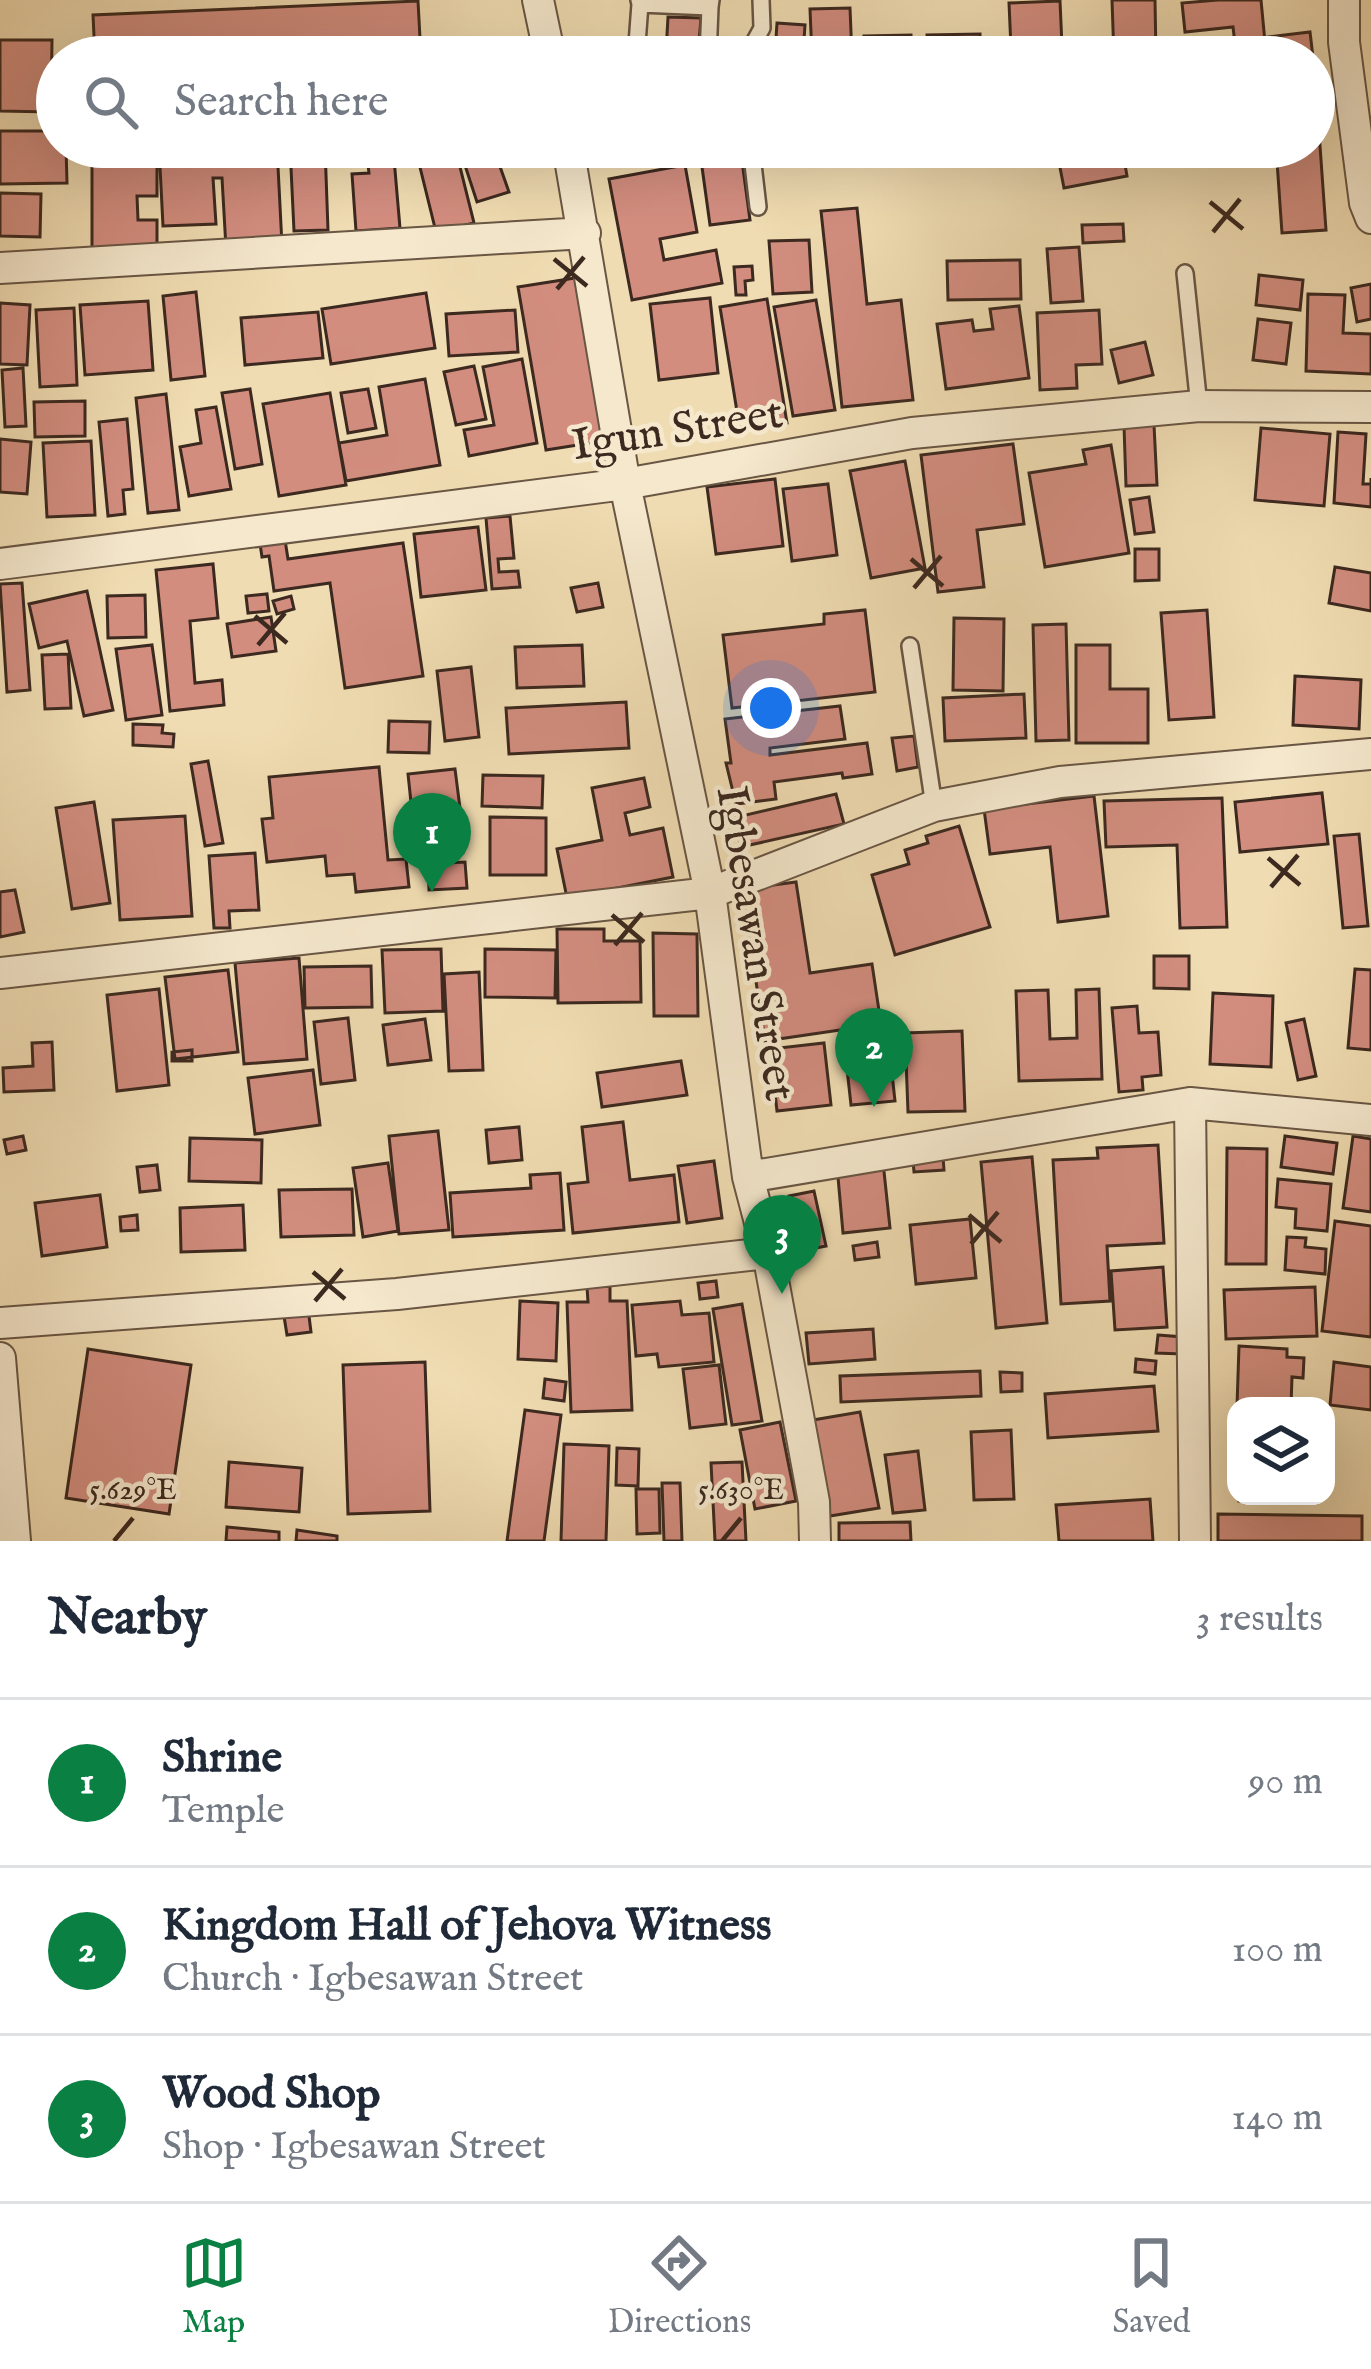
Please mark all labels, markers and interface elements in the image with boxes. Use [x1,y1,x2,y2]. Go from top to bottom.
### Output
search box [36,36,1335,168]
icon: search [78,69,144,135]
text: Search here [174,74,388,131]
street label: Igun Street [568,386,787,475]
your location [741,678,801,738]
street label: Igbesawan Street [702,782,808,1105]
pin: 1 [393,793,471,892]
pin: 2 [835,1008,913,1107]
pin: 3 [743,1195,821,1294]
map controls [1227,1397,1335,1505]
button: layers [1227,1397,1335,1505]
text: 5.629°E [89,1472,177,1510]
text: 5.630°E [698,1472,784,1510]
text: Nearby [48,1587,207,1652]
text: 3 results [1196,1595,1323,1644]
text: Shrine [162,1730,282,1787]
text: 1 [80,1758,94,1807]
text: 90 m [1248,1758,1323,1807]
text: Temple [162,1787,284,1836]
text: Kingdom Hall of Jehova Witness [162,1898,772,1955]
text: 2 [78,1926,96,1975]
text: 100 m [1232,1926,1323,1975]
text: Church · Igbesawan Street [162,1955,583,2004]
text: Wood Shop [162,2066,380,2123]
text: 3 [80,2094,94,2143]
text: 140 m [1232,2094,1323,2143]
text: Shop · Igbesawan Street [162,2123,546,2172]
tab: Map [181,2230,247,2344]
tab: Directions [608,2230,751,2344]
tab: Saved [1112,2230,1190,2344]

